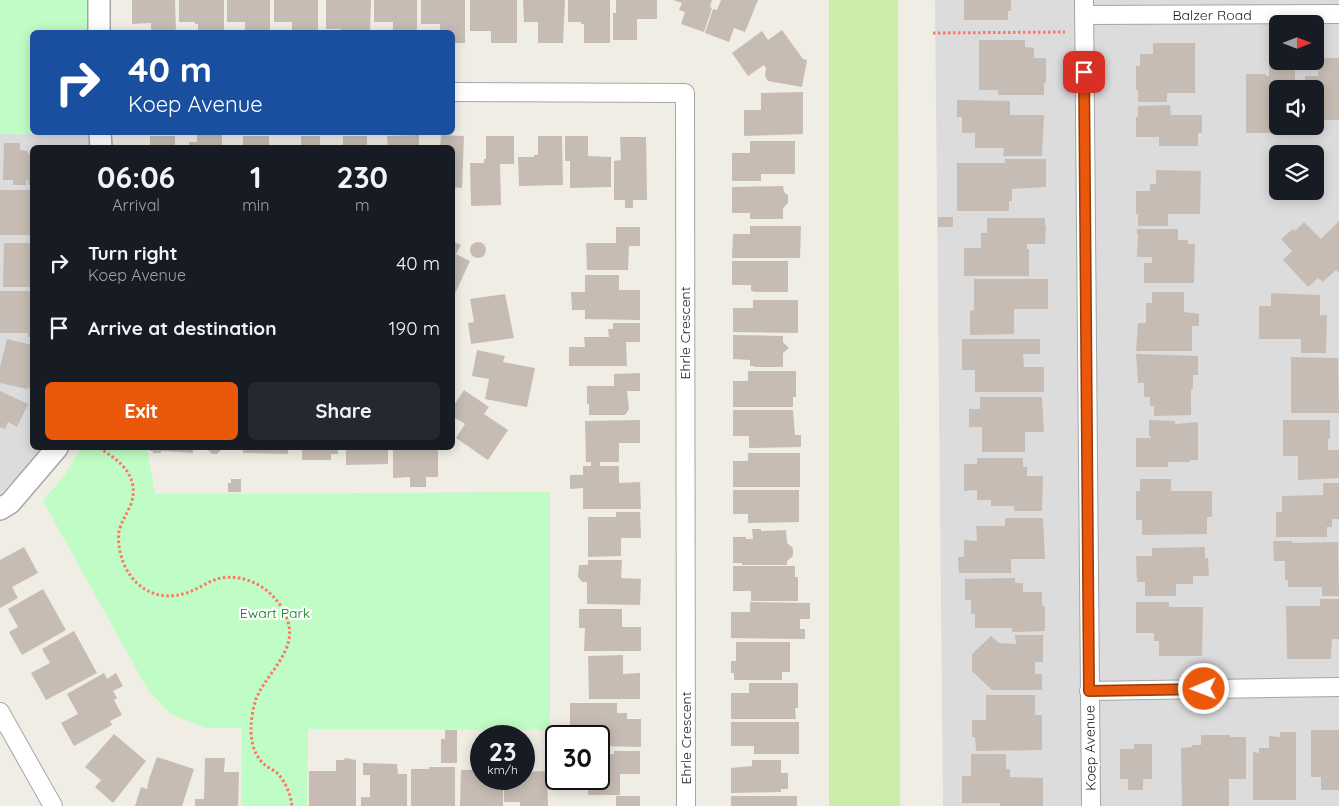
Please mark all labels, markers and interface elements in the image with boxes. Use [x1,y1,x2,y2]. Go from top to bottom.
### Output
street label: Balzer Road [1172,6,1252,24]
north arrow [1269,15,1324,70]
map controls [1269,15,1324,200]
text: 40 m [128,47,212,91]
icon: right [45,50,110,115]
pin [1063,51,1105,93]
icon: arrive [1070,58,1098,86]
button: sound [1269,80,1324,135]
text: Koep Avenue [128,90,263,118]
button: layers [1269,145,1324,200]
text: 06:06 [97,158,175,196]
text: 1 [250,158,262,196]
text: 230 [336,158,388,196]
text: Arrival [112,195,160,215]
text: min [242,195,269,215]
text: m [355,195,369,215]
text: Turn right [88,241,177,265]
icon: right [45,249,73,277]
text: 40 m [396,251,440,275]
text: Koep Avenue [88,265,186,285]
street label: Ehrle Crescent [676,286,694,379]
icon: arrive [45,314,73,342]
text: Arrive at destination [88,316,277,340]
text: 190 m [389,316,440,340]
button: Exit [45,382,238,440]
button: Share [248,382,440,440]
park label: Ewart Park [240,604,310,622]
position arrow [1177,662,1229,714]
street label: Ehrle Crescent [677,691,695,784]
street label: Koep Avenue [1080,705,1100,791]
speed limit sign: 30 [545,725,610,790]
text: 23 [489,736,516,767]
text: km/h [487,762,518,777]

